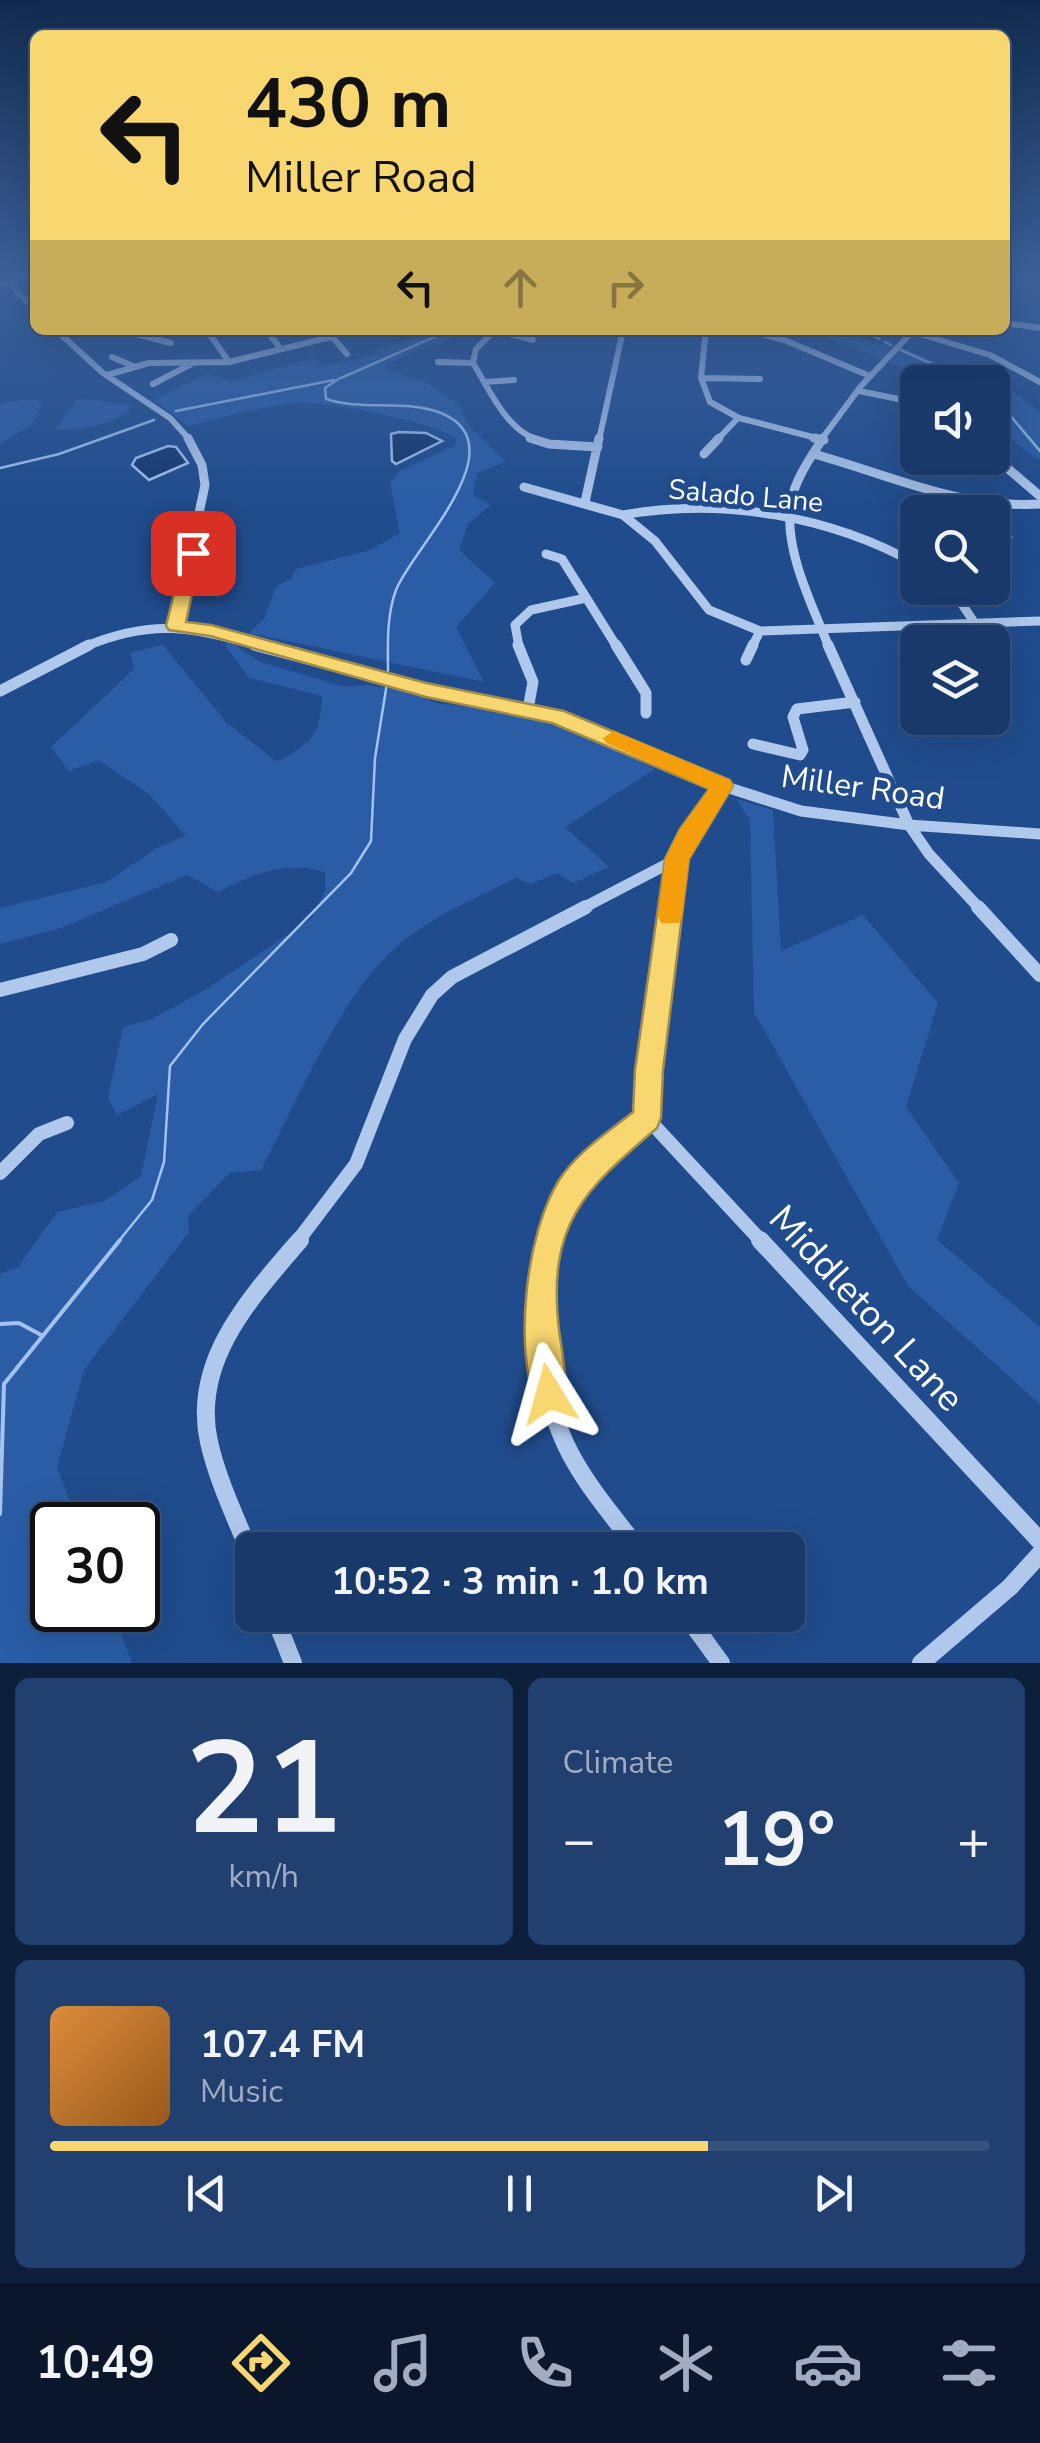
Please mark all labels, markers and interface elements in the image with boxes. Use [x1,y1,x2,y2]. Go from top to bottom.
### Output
text: 430 m [245,56,451,152]
icon: left [80,70,210,200]
text: Miller Road [245,147,477,208]
icon: left [388,260,443,315]
icon: ahead [493,260,548,315]
icon: right [598,260,653,315]
map controls [900,365,1010,735]
button: sound [900,365,1010,475]
street label: Salado Lane [667,470,825,522]
button: search [900,495,1010,605]
pin [151,511,236,596]
icon: arrive [166,526,221,581]
button: layers [900,625,1010,735]
street label: Miller Road [778,755,947,820]
street label: Middleton Lane [758,1194,976,1423]
position arrow [497,1342,601,1446]
speed limit sign: 30 [30,1502,160,1632]
text: 10:52 · 3 min · 1.0 km [331,1556,709,1607]
text: 21 [186,1701,342,1878]
text: Climate [563,1741,673,1784]
text: 19° [717,1789,835,1891]
text: − [563,1803,596,1878]
text: + [957,1803,990,1878]
text: km/h [228,1855,299,1898]
text: 107.4 FM [200,2019,365,2070]
text: Music [200,2070,283,2113]
icon: previous [179,2166,234,2221]
icon: pause [492,2166,547,2221]
icon: next [806,2166,861,2221]
icon: directions [226,2328,296,2398]
icon: music [368,2328,438,2398]
icon: phone [510,2328,580,2398]
icon: climate [651,2328,721,2398]
icon: car [793,2328,863,2398]
icon: filters [934,2328,1004,2398]
text: 10:49 [36,2333,155,2394]

